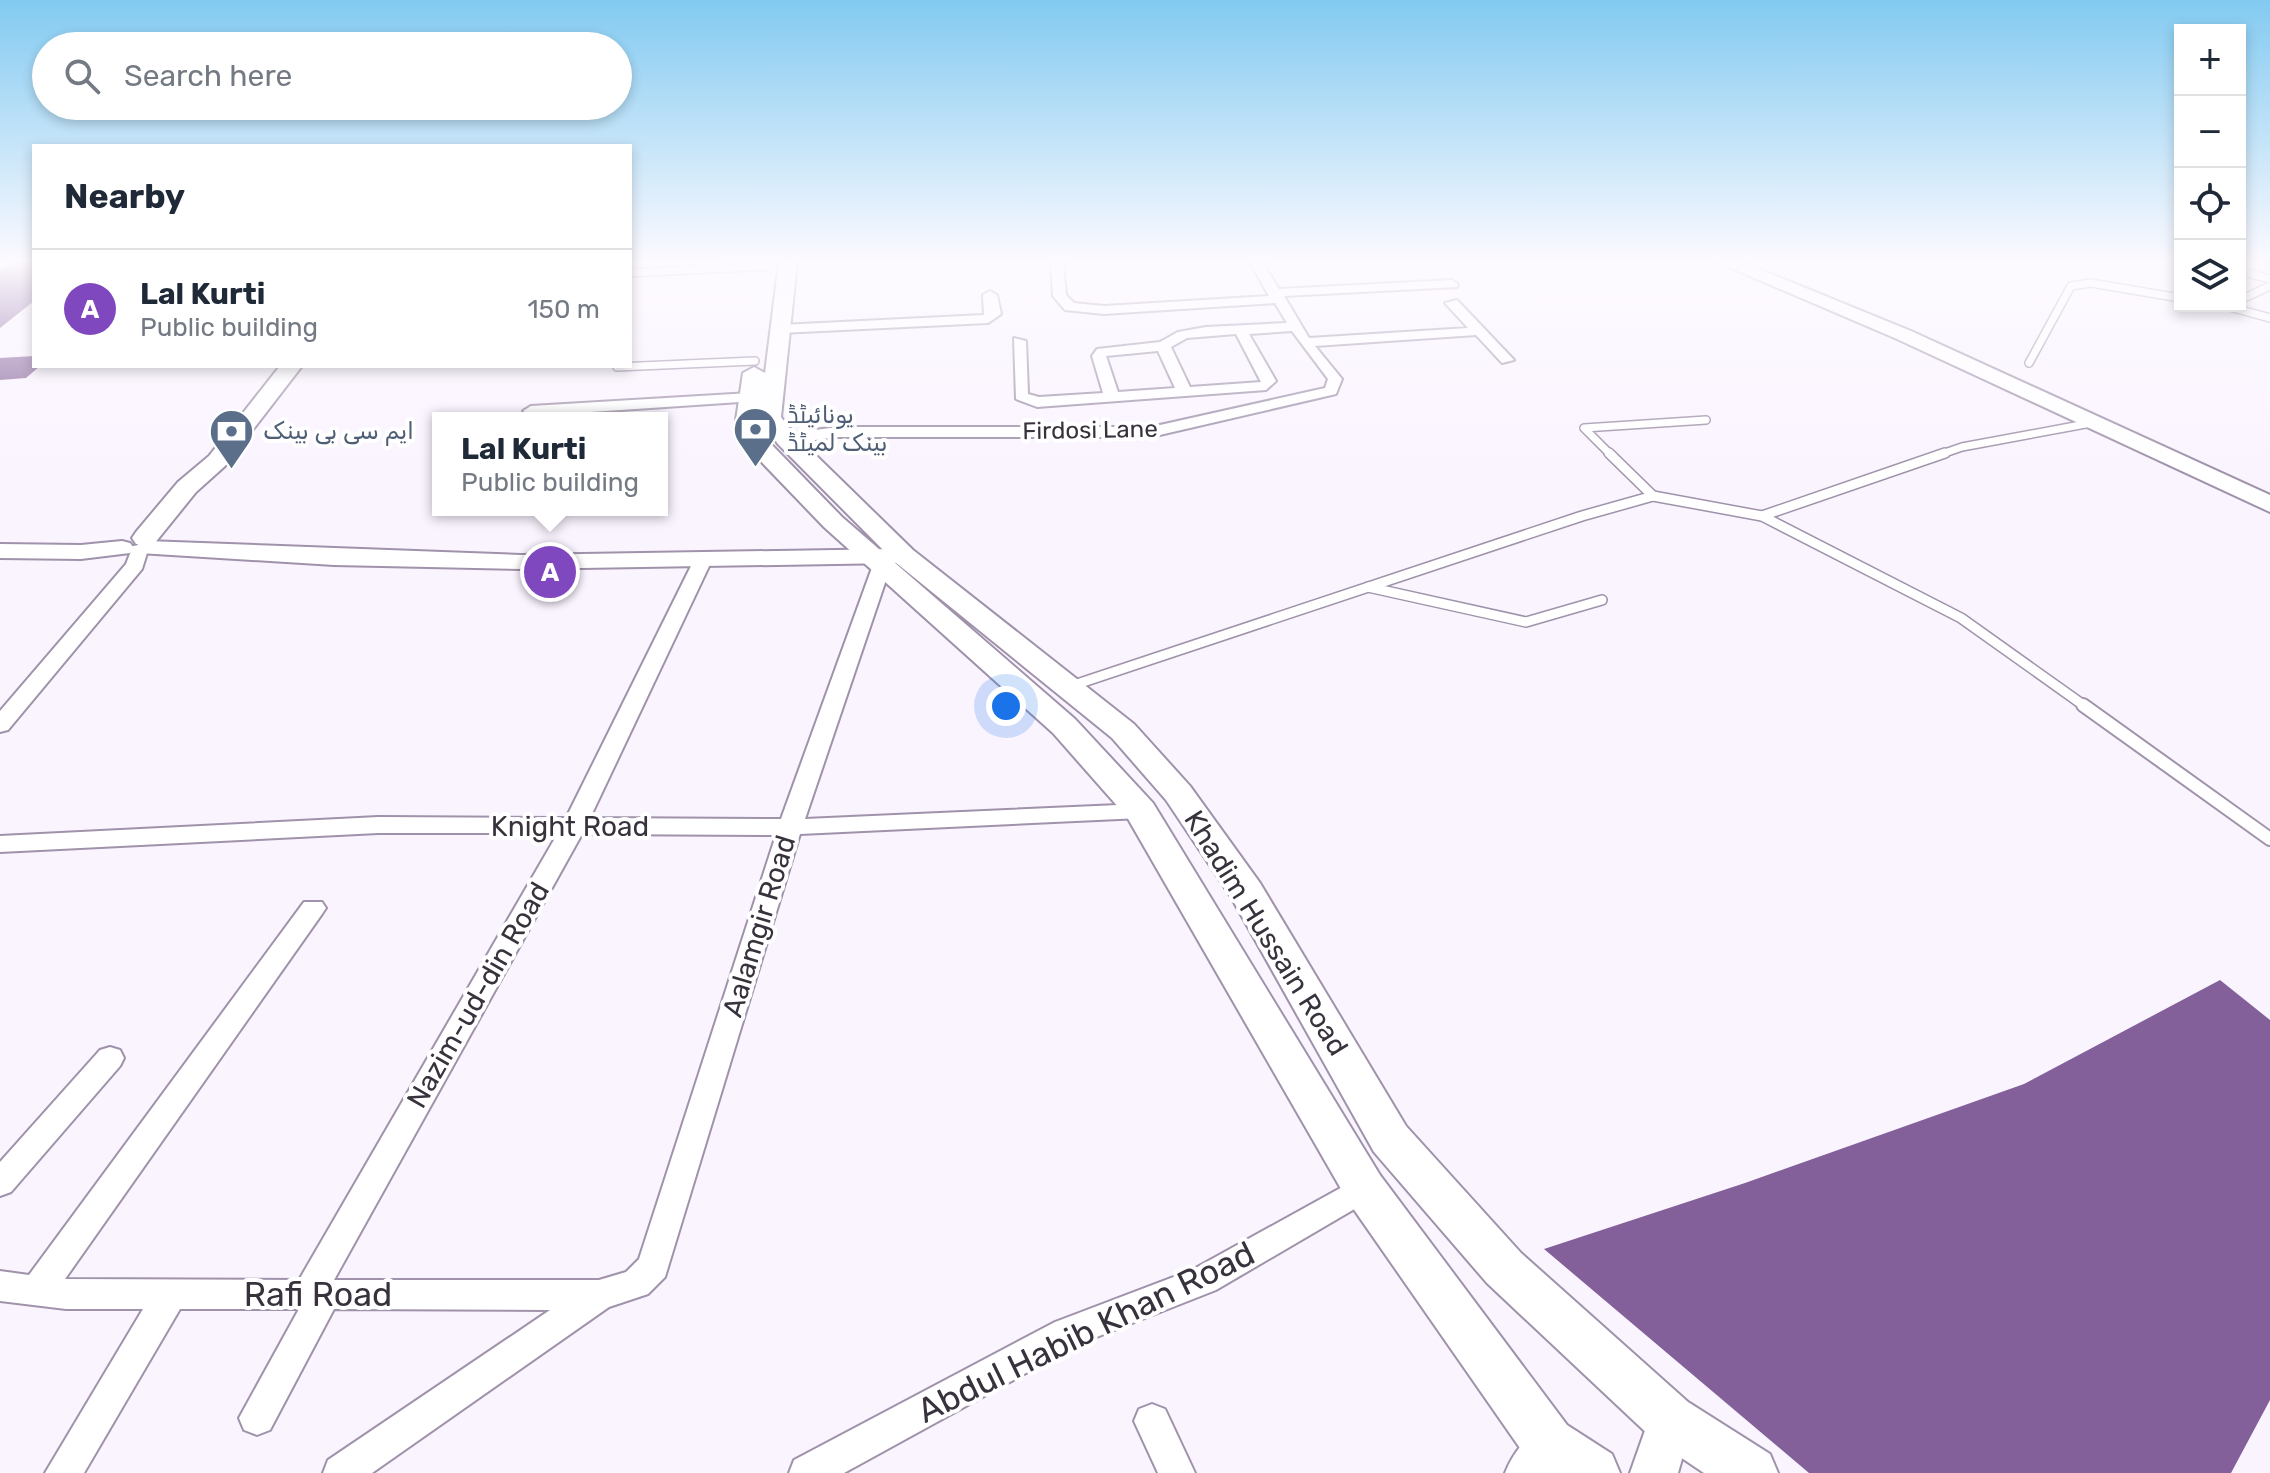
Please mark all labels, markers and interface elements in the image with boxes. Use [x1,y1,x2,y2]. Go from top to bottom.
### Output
map controls [2174,24,2246,312]
button: + [2174,24,2246,96]
search box [32,32,632,120]
icon: search [60,54,104,98]
text: Search here [124,58,292,94]
button: − [2174,96,2246,168]
button: locate [2174,168,2246,240]
text: Nearby [64,176,185,217]
button: layers [2174,240,2246,312]
text: Lal Kurti [140,276,265,312]
text: A [81,294,99,325]
text: 150 m [527,294,600,325]
text: Public building [140,312,318,343]
place label: یونائیٹڈ بینک لمیٹڈ [787,401,887,457]
bank icon: یونائیٹڈ بینک لمیٹڈ [732,405,780,468]
bank icon: ایم سی بی بینک [208,407,256,470]
popup [432,412,668,516]
street label: Firdosi Lane [1022,415,1158,445]
place label: ایم سی بی بینک [263,417,414,446]
text: Lal Kurti [461,431,586,467]
text: Public building [461,467,639,498]
pin: A [524,542,576,602]
your location [986,686,1026,726]
street label: Khadim Hussain Road [1177,805,1355,1061]
street label: Knight Road [491,810,649,843]
street label: Aalamgir Road [716,831,802,1021]
street label: Nazim-ud-din Road [400,876,556,1114]
street label: Abdul Habib Khan Road [911,1233,1261,1431]
street label: Rafi Road [244,1274,392,1315]

